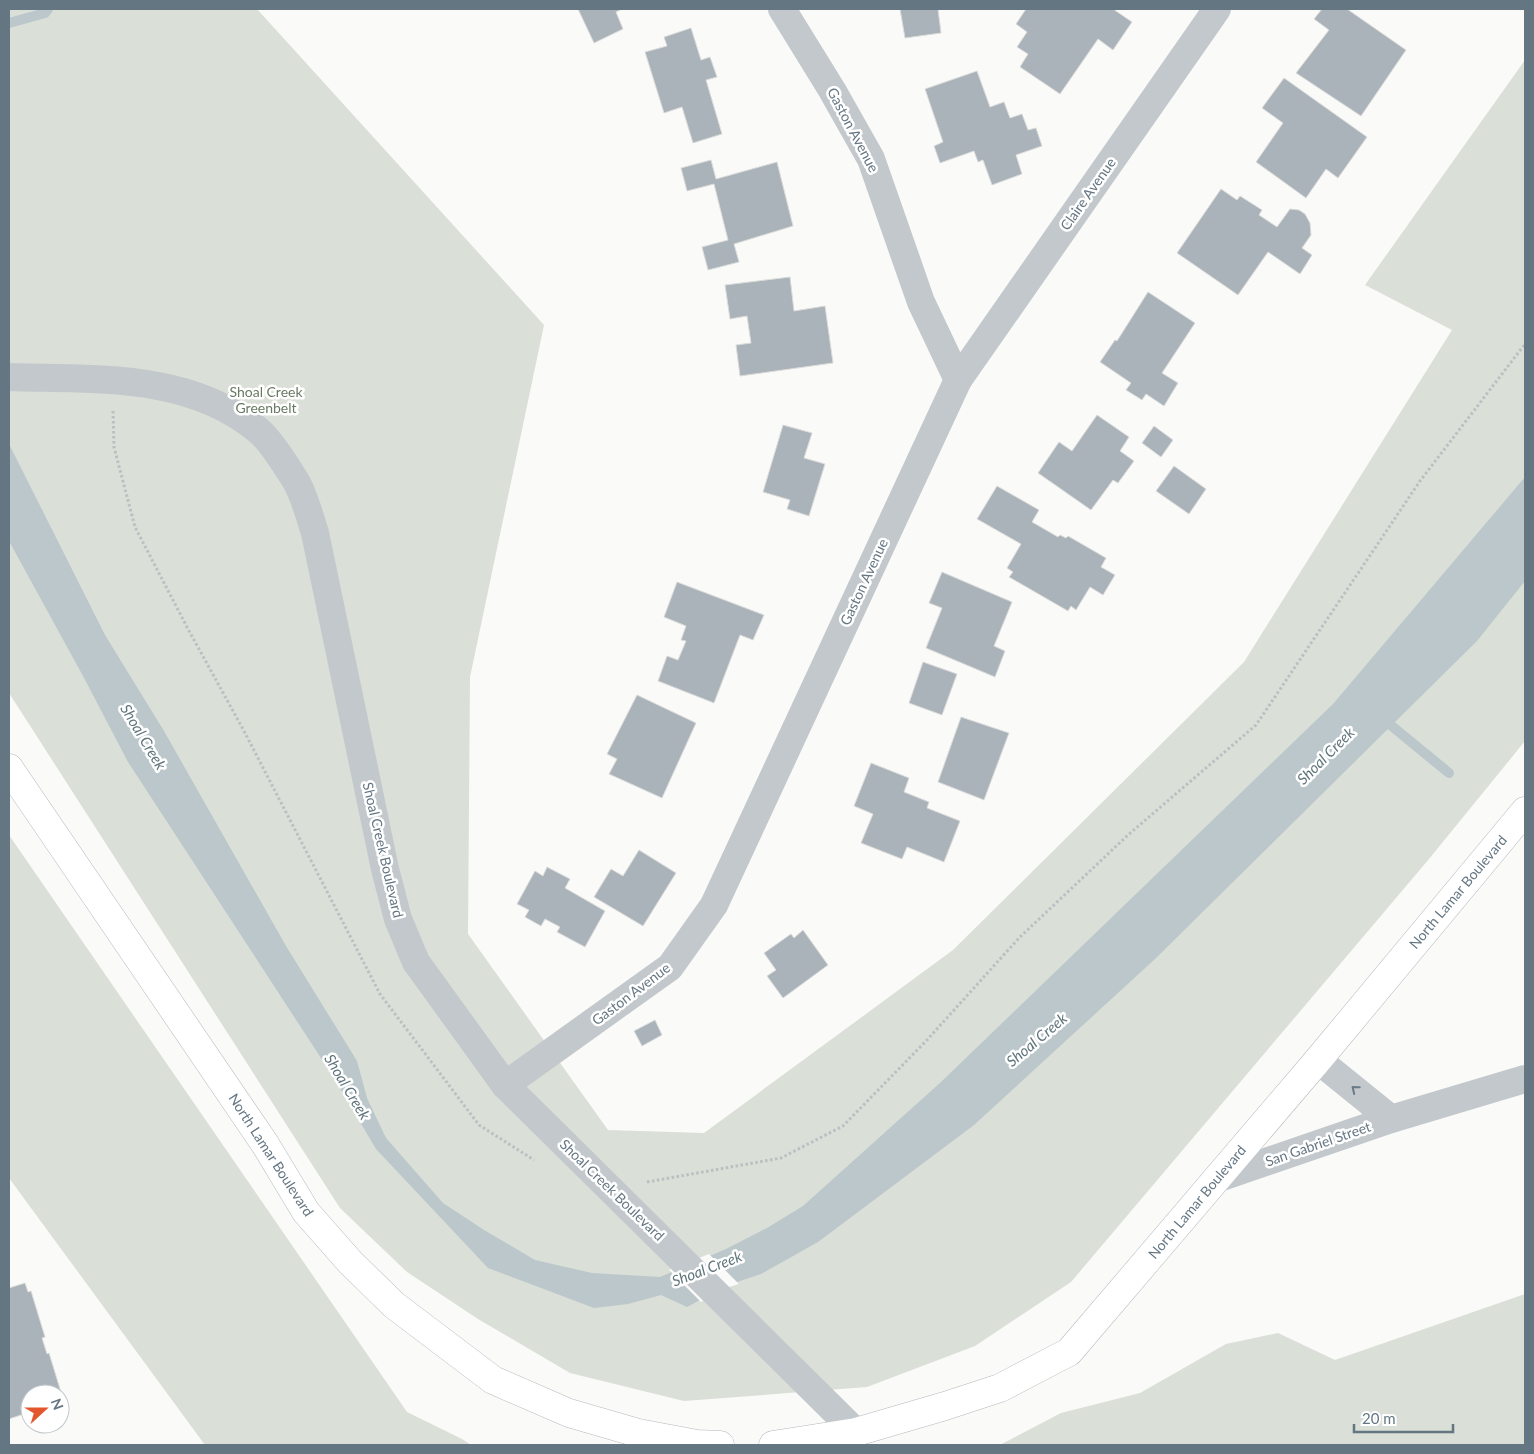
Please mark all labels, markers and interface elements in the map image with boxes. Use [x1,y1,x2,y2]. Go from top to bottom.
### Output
street label: Gaston Avenue [824,85,883,175]
street label: Claire Avenue [1056,154,1119,233]
park label: Shoal Creek Greenbelt [229,383,303,416]
street label: Gaston Avenue [836,536,891,628]
water label: Shoal Creek [117,700,171,773]
water label: Shoal Creek [1293,722,1358,788]
street label: Shoal Creek Boulevard [360,780,407,919]
street label: North Lamar Boulevard [1405,831,1510,952]
street label: Gaston Avenue [588,959,673,1028]
water label: Shoal Creek [1002,1008,1071,1070]
water label: Shoal Creek [321,1050,375,1123]
one-way arrow [1351,1086,1360,1095]
street label: North Lamar Boulevard [225,1090,317,1219]
street label: San Gabriel Street [1263,1118,1373,1170]
street label: Shoal Creek Boulevard [557,1135,668,1244]
street label: North Lamar Boulevard [1144,1141,1249,1262]
water label: Shoal Creek [669,1246,745,1290]
north arrow [20,1384,70,1434]
text: N [48,1396,67,1412]
scale bar [1354,1402,1453,1434]
text: 20 m [1362,1409,1396,1427]

